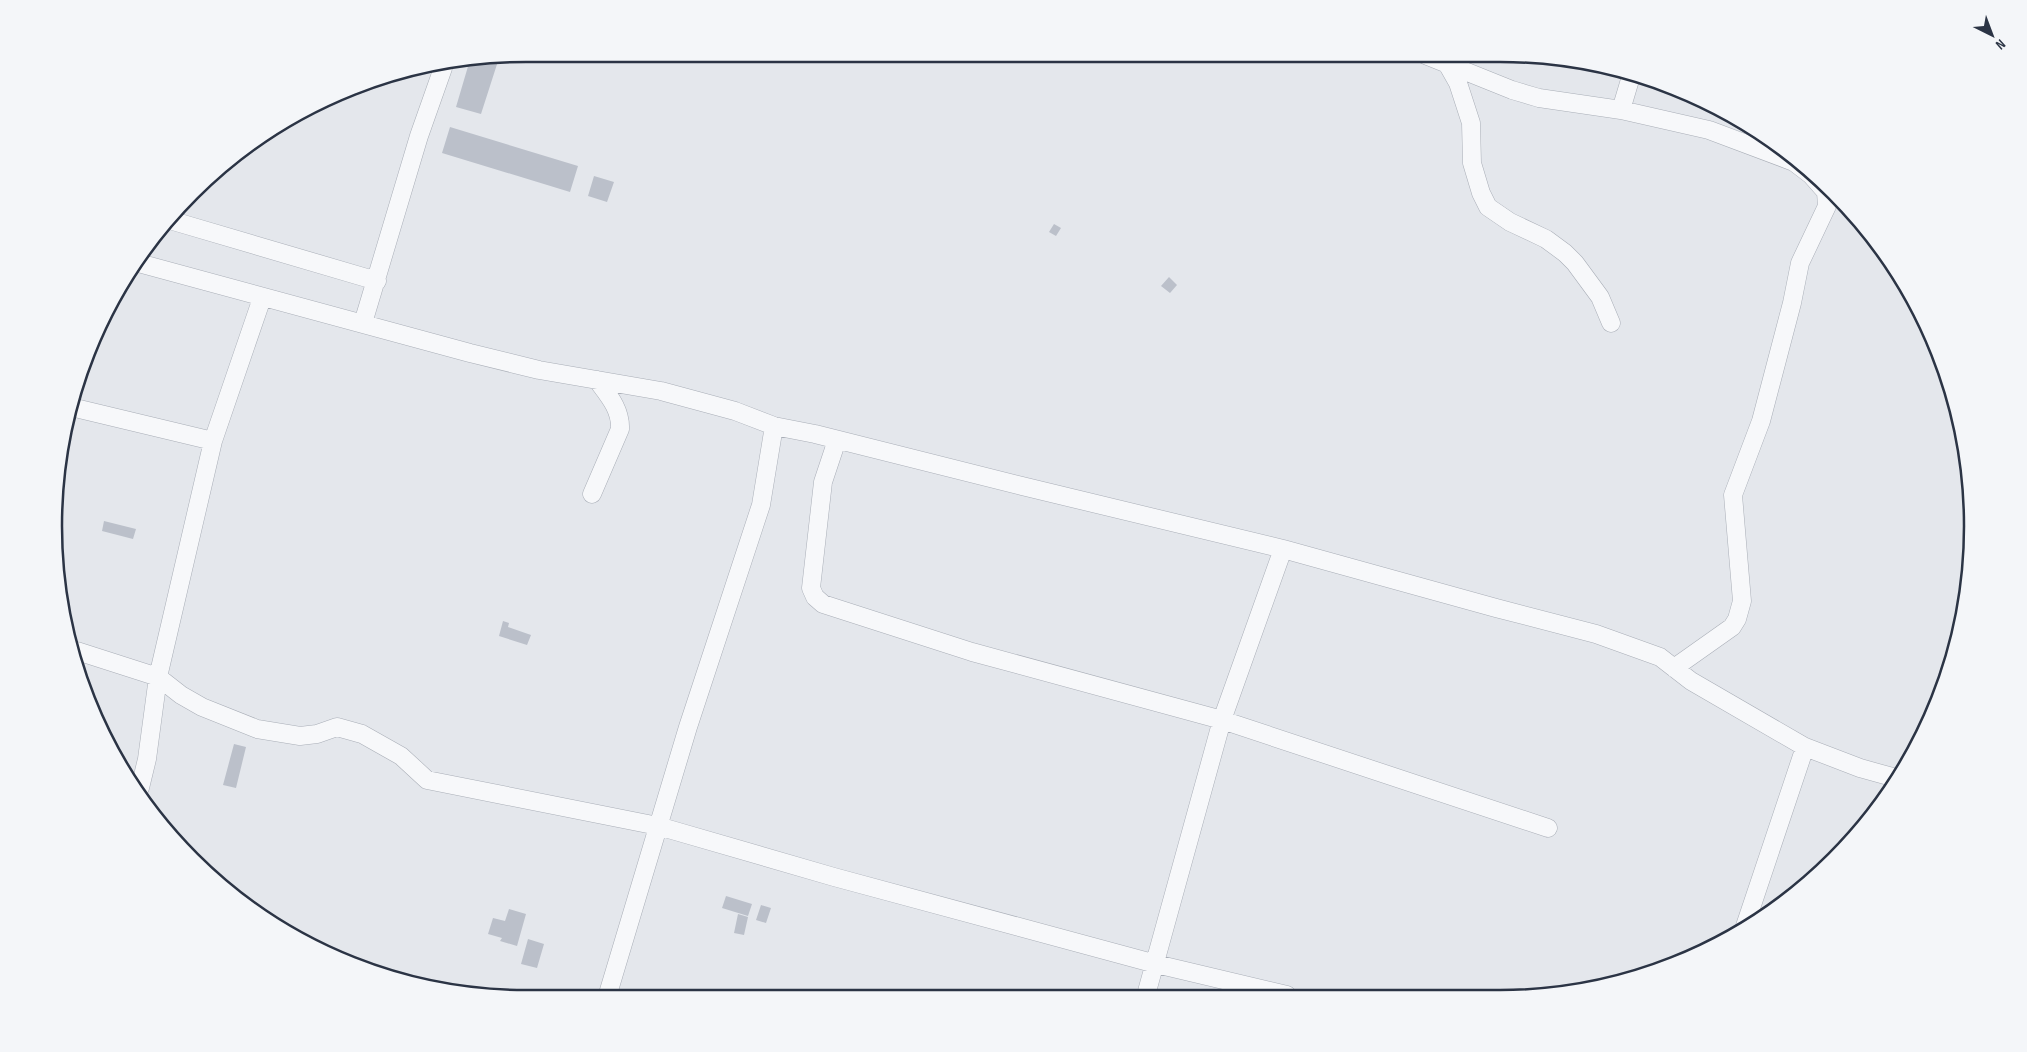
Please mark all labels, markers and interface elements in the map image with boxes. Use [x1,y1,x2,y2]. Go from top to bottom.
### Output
north arrow [1967,10,2017,60]
text: N [1992,35,2009,53]

